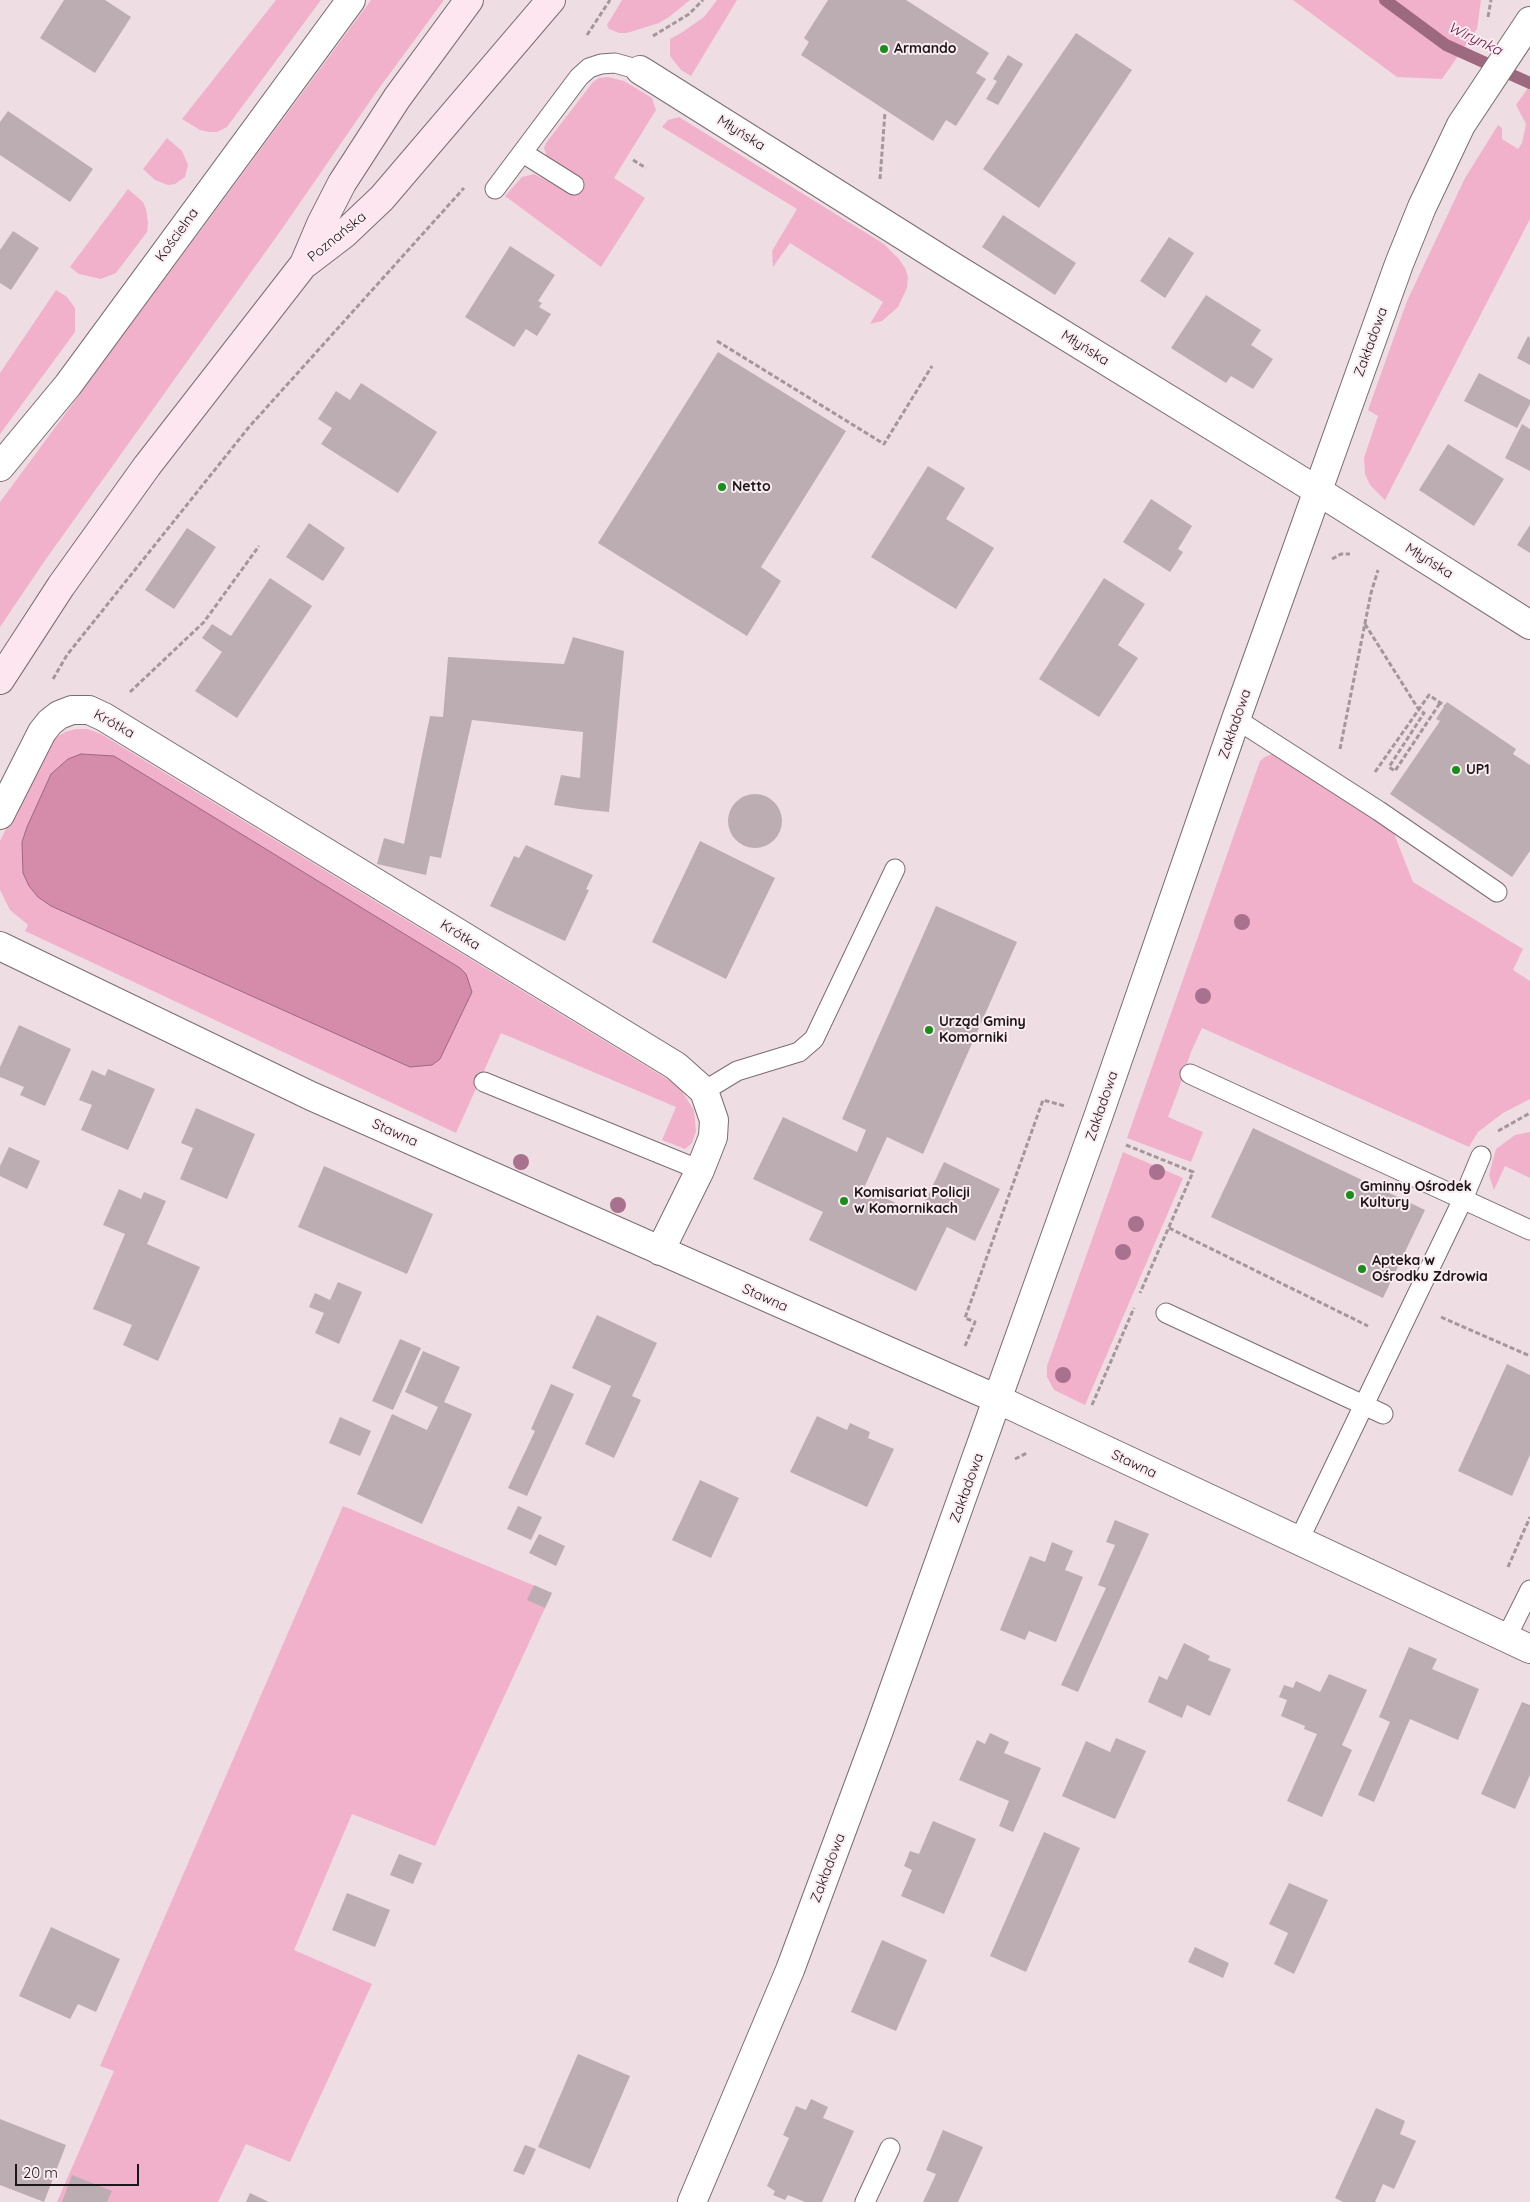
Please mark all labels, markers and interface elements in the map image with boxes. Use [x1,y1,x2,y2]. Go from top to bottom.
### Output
water label: Wirynka [1445,18,1505,60]
place label: Armando [894,41,957,57]
marker: Armando [878,43,890,55]
street label: Młyńska [714,112,768,154]
street label: Kościelna [152,205,202,265]
street label: Poznańska [304,208,370,266]
street label: Zakładowa [1351,305,1391,379]
street label: Młyńska [1058,327,1112,369]
place label: Netto [732,479,771,495]
marker: Netto [716,481,728,493]
street label: Młyńska [1402,540,1456,582]
street label: Zakładowa [1215,687,1255,761]
street label: Krótka [91,706,137,742]
place label: UP1 [1466,762,1490,778]
marker: UP1 [1450,764,1462,776]
street label: Krótka [437,916,483,954]
place label: Urząd Gminy Komorniki [939,1014,1026,1046]
marker: Urząd Gminy Komorniki [923,1024,935,1036]
street label: Zakładowa [1082,1069,1122,1143]
street label: Stawna [370,1116,420,1150]
place label: Gminny Ośrodek Kultury [1360,1179,1472,1212]
place label: Komisariat Policji w Komornikach [854,1185,970,1218]
marker: Gminny Ośrodek Kultury [1344,1189,1356,1201]
marker: Komisariat Policji w Komornikach [838,1195,850,1207]
place label: Apteka w Ośrodku Zdrowia [1372,1253,1488,1285]
marker: Apteka w Ośrodku Zdrowia [1356,1263,1368,1275]
street label: Stawna [740,1281,790,1315]
street label: Stawna [1109,1446,1159,1482]
street label: Zakładowa [947,1451,987,1525]
street label: Zakładowa [807,1831,849,1905]
scale bar [18,2154,141,2186]
text: 20 m [23,2163,58,2182]

